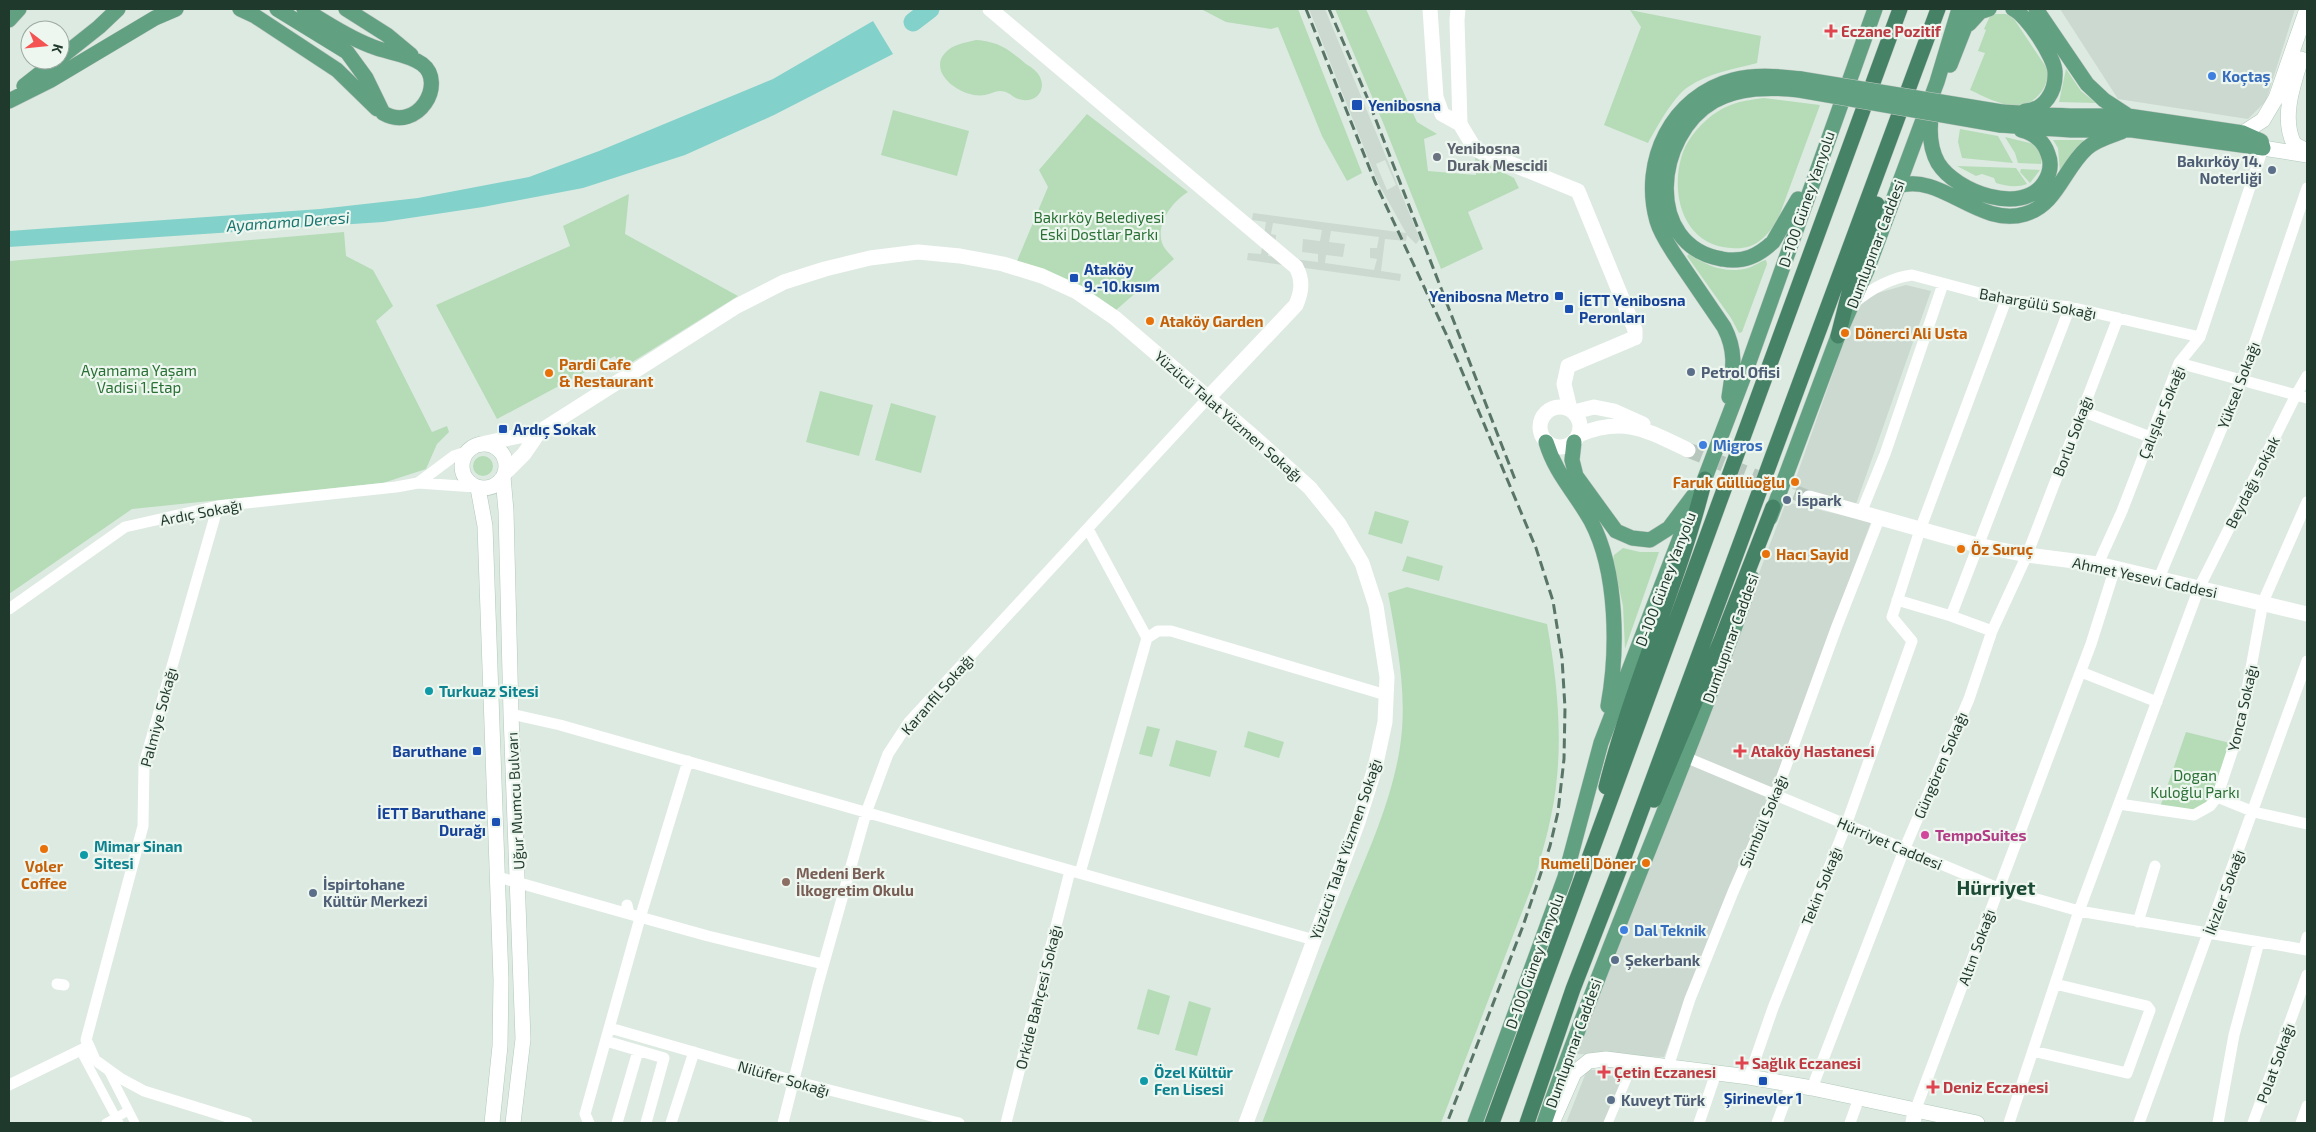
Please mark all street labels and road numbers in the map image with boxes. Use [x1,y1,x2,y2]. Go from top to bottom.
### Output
street label: D-100 Güney Yanyolu [1774,129,1838,269]
street label: Dumlupınar Caddesi [1842,177,1908,311]
street label: Bahargülü Sokağı [1978,284,2098,322]
street label: Yüksel Sokağı [2213,339,2263,431]
street label: Yüzücü Talat Yüzmen Sokağı [1151,347,1307,485]
street label: Çalışlar Sokağı [2134,363,2189,462]
street label: Borlu Sokağı [2048,393,2096,479]
street label: Beydağı sokjak [2221,433,2284,531]
street label: Ardıç Sokağı [158,495,244,530]
street label: D-100 Güney Yanyolu [1631,509,1699,649]
street label: Ahmet Yesevi Caddesi [2071,553,2219,601]
street label: Dumlupınar Caddesi [1698,571,1762,705]
street label: Karanfil Sokağı [897,650,977,738]
street label: Yonca Sokağı [2223,663,2261,753]
street label: Palmiye Sokağı [136,665,180,769]
street label: Güngören Sokağı [1909,709,1971,821]
street label: Uğur Mumcu Bulvarı [502,732,528,870]
street label: Yüzücü Talat Yüzmen Sokağı [1306,756,1384,942]
street label: Sümbül Sokağı [1735,772,1791,870]
street label: Hürriyet Caddesi [1835,813,1945,873]
street label: Tekin Sokağı [1797,844,1845,928]
street label: İkizler Sokağı [2200,847,2248,937]
street label: D-100 Güney Yanyolu [1501,891,1567,1031]
street label: Altın Sokağı [1954,906,1998,988]
street label: Orkide Bahçesi Sokağı [1011,923,1066,1071]
street label: Dumlupınar Caddesi [1541,976,1605,1110]
street label: Polat Sokağı [2252,1020,2298,1106]
street label: Nilüfer Sokağı [736,1056,832,1100]

